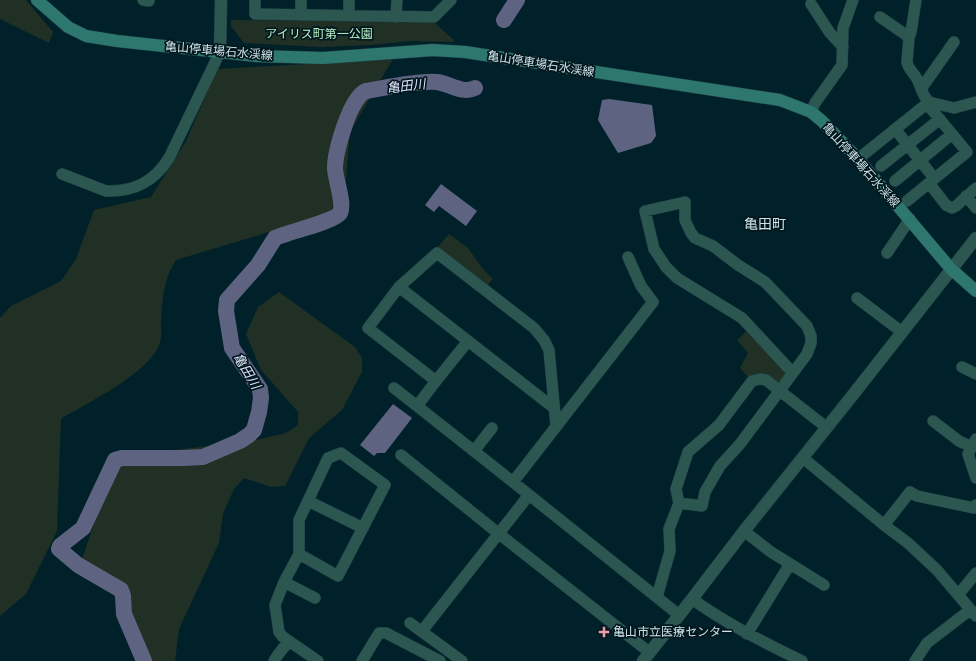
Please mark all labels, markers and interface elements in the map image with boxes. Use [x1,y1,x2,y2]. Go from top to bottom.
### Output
park label: アイリス町第一公園 [265,27,373,41]
street label: 亀山停車場石水渓線 [165,39,273,63]
street label: 亀山停車場石水渓線 [487,49,595,79]
water label: 亀田川 [386,76,428,96]
street label: 亀山停車場石水渓線 [820,120,902,210]
district label: 亀田町 [744,216,786,232]
water label: 亀田川 [231,350,264,393]
place label: 亀山市立医療センター [613,625,733,639]
marker: 亀山市立医療センター [598,626,610,638]

